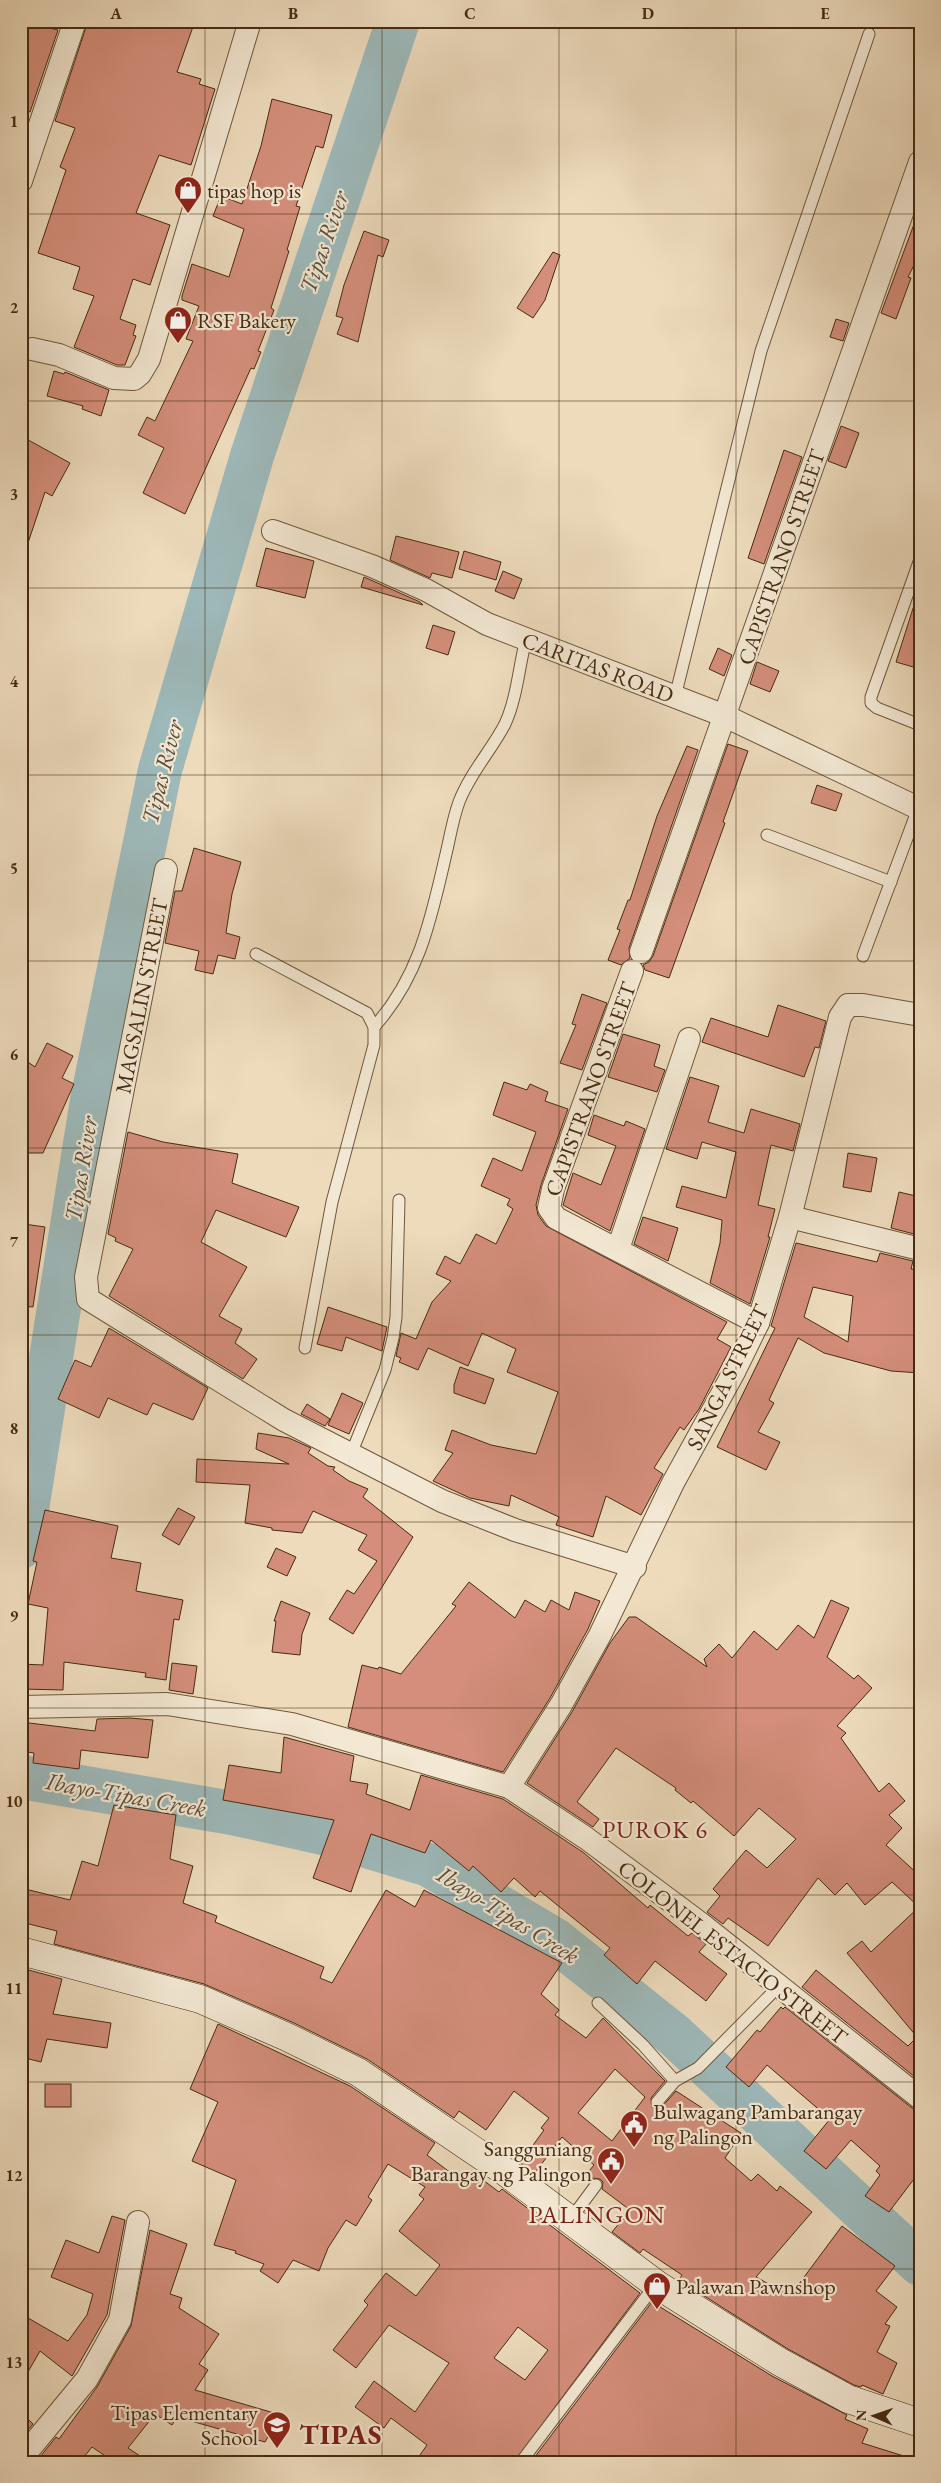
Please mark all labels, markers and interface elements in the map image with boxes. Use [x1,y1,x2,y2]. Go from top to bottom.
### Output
text: A [109,3,122,24]
text: B [288,3,298,24]
text: C [464,3,476,24]
text: D [642,3,654,24]
text: E [820,3,830,24]
text: 1 [10,111,18,132]
shop icon: tipas hop is [173,175,203,214]
place label: tipas hop is [207,176,301,205]
water label: Tipas River [292,185,356,297]
text: 2 [10,297,19,318]
shop icon: RSF Bakery [163,305,193,344]
place label: RSF Bakery [197,306,297,335]
street label: CAPISTRANO STREET [731,445,832,669]
text: 3 [10,484,18,505]
street label: CARITAS ROAD [518,625,678,710]
text: 4 [10,671,19,692]
water label: Tipas River [134,715,190,827]
text: 5 [10,858,18,879]
street label: MAGSALIN STREET [108,896,175,1096]
street label: CAPISTRANO STREET [538,978,643,1200]
text: 6 [10,1044,19,1065]
water label: Tipas River [57,1112,104,1224]
text: 7 [10,1231,19,1252]
street label: SANGA STREET [680,1299,775,1455]
text: 8 [10,1418,18,1439]
text: 9 [10,1605,19,1626]
water label: Ibayo-Tipas Creek [42,1765,209,1824]
text: 10 [6,1791,23,1812]
district label: PUROK 6 [602,1814,708,1845]
street label: COLONEL ESTACIO STREET [612,1854,854,2051]
water label: Ibayo-Tipas Creek [430,1858,585,1971]
text: 11 [6,1978,22,1999]
place label: Bulwagang Pambarangay ng Palingon [653,2097,863,2151]
public building icon: Bulwagang Pambarangay ng Palingon [619,2109,649,2148]
place label: Sangguniang Barangay ng Palingon [411,2134,592,2188]
public building icon: Sangguniang Barangay ng Palingon [596,2146,626,2185]
text: 12 [6,2165,23,2186]
district label: PALINGON [529,2198,665,2230]
shop icon: Palawan Pawnshop [642,2271,672,2310]
place label: Palawan Pawnshop [676,2272,836,2301]
text: 13 [6,2352,22,2373]
north arrow [848,2390,898,2440]
place label: Tipas Elementary School [110,2398,258,2452]
text: N [852,2409,870,2422]
school or university icon: Tipas Elementary School [262,2410,292,2449]
district label: TIPAS [299,2416,383,2452]

